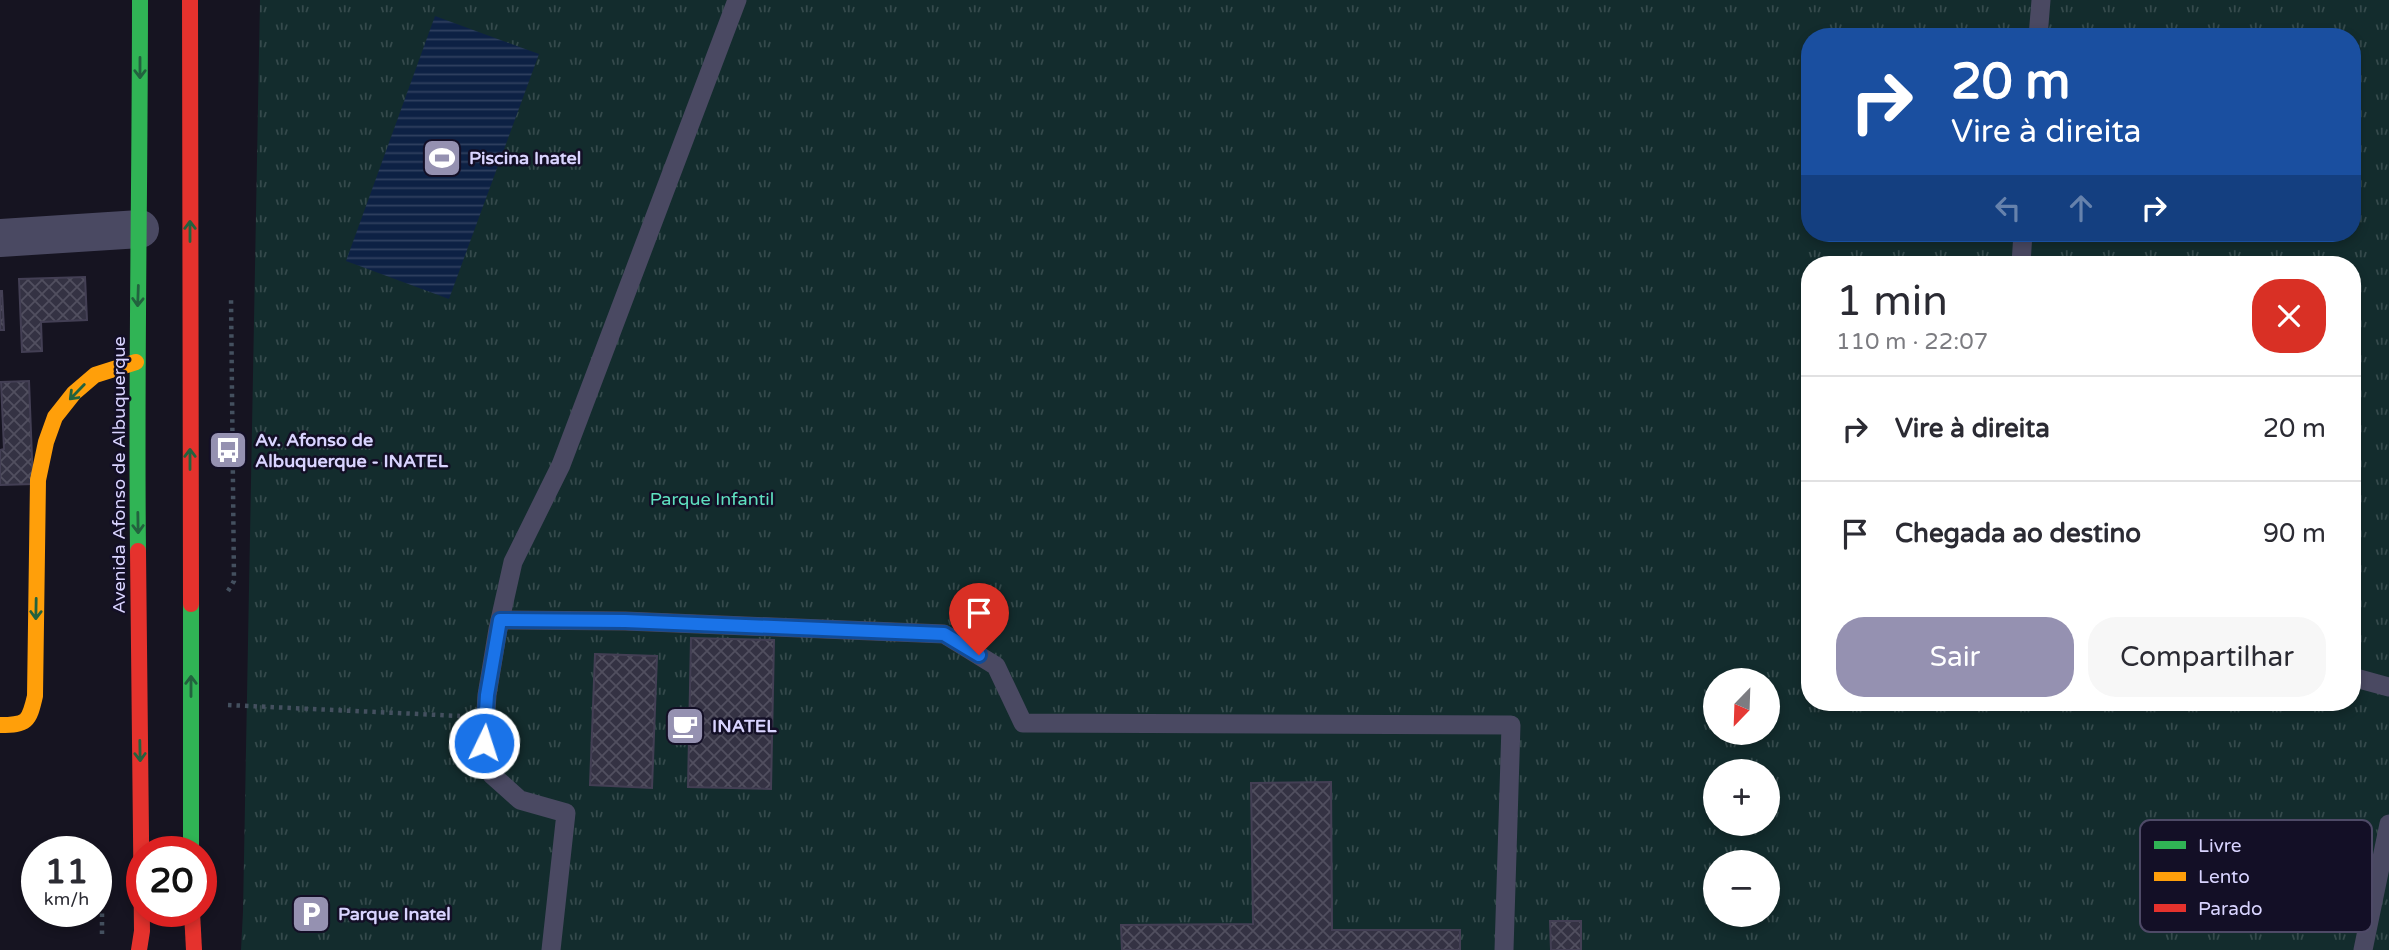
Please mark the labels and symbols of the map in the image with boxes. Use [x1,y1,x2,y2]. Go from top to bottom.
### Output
one-way arrow [133,56,147,79]
sports icon: Piscina Inatel [421,137,463,179]
place label: Piscina Inatel [469,147,581,169]
one-way arrow [183,220,197,243]
one-way arrow [132,284,145,307]
street label: Avenida Afonso de Albuquerque [108,336,130,614]
one-way arrow [68,383,85,400]
bus stop icon: Av. Afonso de Albuquerque - INATEL [207,429,249,471]
place label: Av. Afonso de Albuquerque - INATEL [255,429,449,472]
one-way arrow [183,447,197,470]
park label: Parque Infantil [650,488,774,510]
one-way arrow [131,511,145,534]
pin [949,583,1009,655]
one-way arrow [29,597,43,620]
north arrow [1703,668,1780,746]
one-way arrow [184,675,198,698]
cafe icon: INATEL [664,705,706,747]
position arrow [447,706,521,780]
place label: INATEL [712,715,777,737]
one-way arrow [133,739,147,762]
legend [2140,820,2372,932]
text: Livre [2198,835,2242,857]
speed limit sign: 20 [126,836,217,927]
text: Lento [2198,866,2250,888]
parking icon: Parque Inatel [290,893,332,935]
text: Parado [2198,898,2262,920]
place label: Parque Inatel [338,903,451,925]

